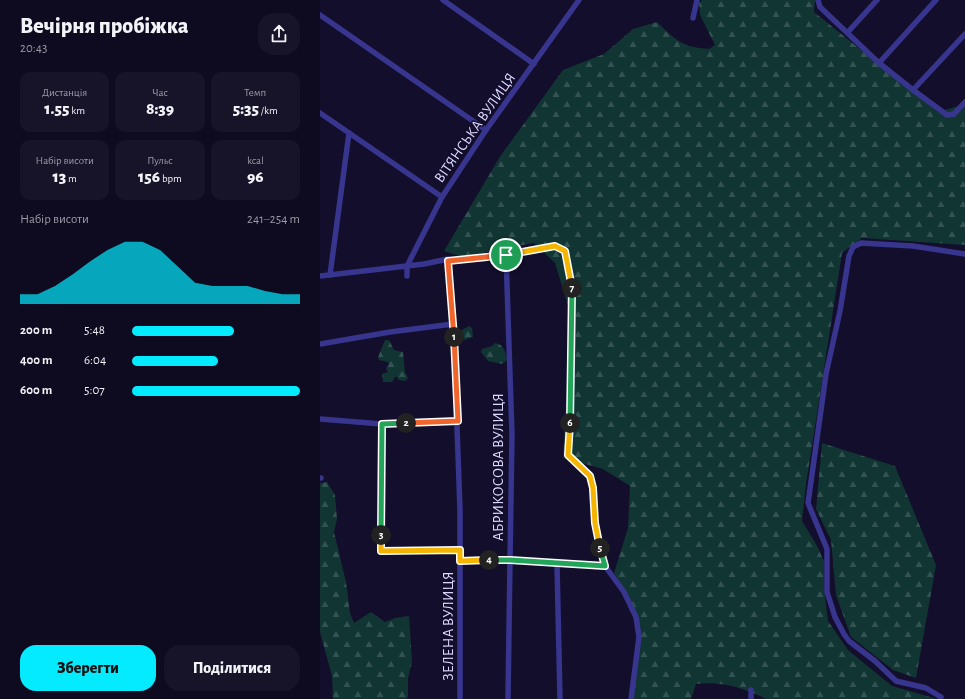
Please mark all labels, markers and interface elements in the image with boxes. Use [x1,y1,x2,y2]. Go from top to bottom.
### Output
button: share [258,13,300,55]
text: Вечірня пробіжка [20,15,188,37]
text: 20:43 [20,42,47,55]
street label: ВІТЯНСЬКА ВУЛИЦЯ [432,70,518,186]
text: Дистанція [42,87,87,98]
text: Час [152,87,168,98]
text: Темп [244,87,266,98]
text: 1.55 [44,100,69,117]
text: 8:39 [146,100,174,117]
text: 5:35 [233,100,259,117]
text: km [69,105,85,116]
text: /km [259,105,278,116]
text: Набір висоти [36,155,94,166]
text: Пульс [147,155,173,166]
text: kcal [247,155,264,166]
text: 13 [52,168,66,185]
text: 156 [138,168,160,185]
text: 96 [247,168,264,185]
text: m [66,173,77,184]
text: bpm [160,173,182,184]
text: Набір висоти [20,213,89,226]
text: 241–254 m [247,213,300,226]
pin [489,238,523,272]
icon: arrive [495,244,517,266]
pin: 7 [562,278,582,298]
text: 7 [570,282,574,293]
text: 200 m [20,324,52,337]
text: 5:48 [84,324,105,337]
pin: 1 [444,327,464,347]
text: 1 [452,331,456,342]
text: 400 m [20,354,53,367]
text: 6:04 [84,354,106,367]
text: 600 m [20,384,52,397]
text: 5:07 [84,384,105,397]
street label: АБРИКОСОВА ВУЛИЦЯ [491,393,506,541]
pin: 2 [396,413,416,433]
pin: 6 [560,413,580,433]
text: 2 [403,417,409,428]
text: 6 [567,417,573,428]
pin: 3 [371,525,391,545]
text: 3 [379,529,383,540]
pin: 5 [590,538,610,558]
text: 5 [598,542,602,553]
pin: 4 [479,550,499,570]
text: 4 [486,554,492,565]
street label: ЗЕЛЕНА ВУЛИЦЯ [441,571,456,681]
button: Зберегти [20,645,156,691]
button: Поділитися [164,645,300,691]

